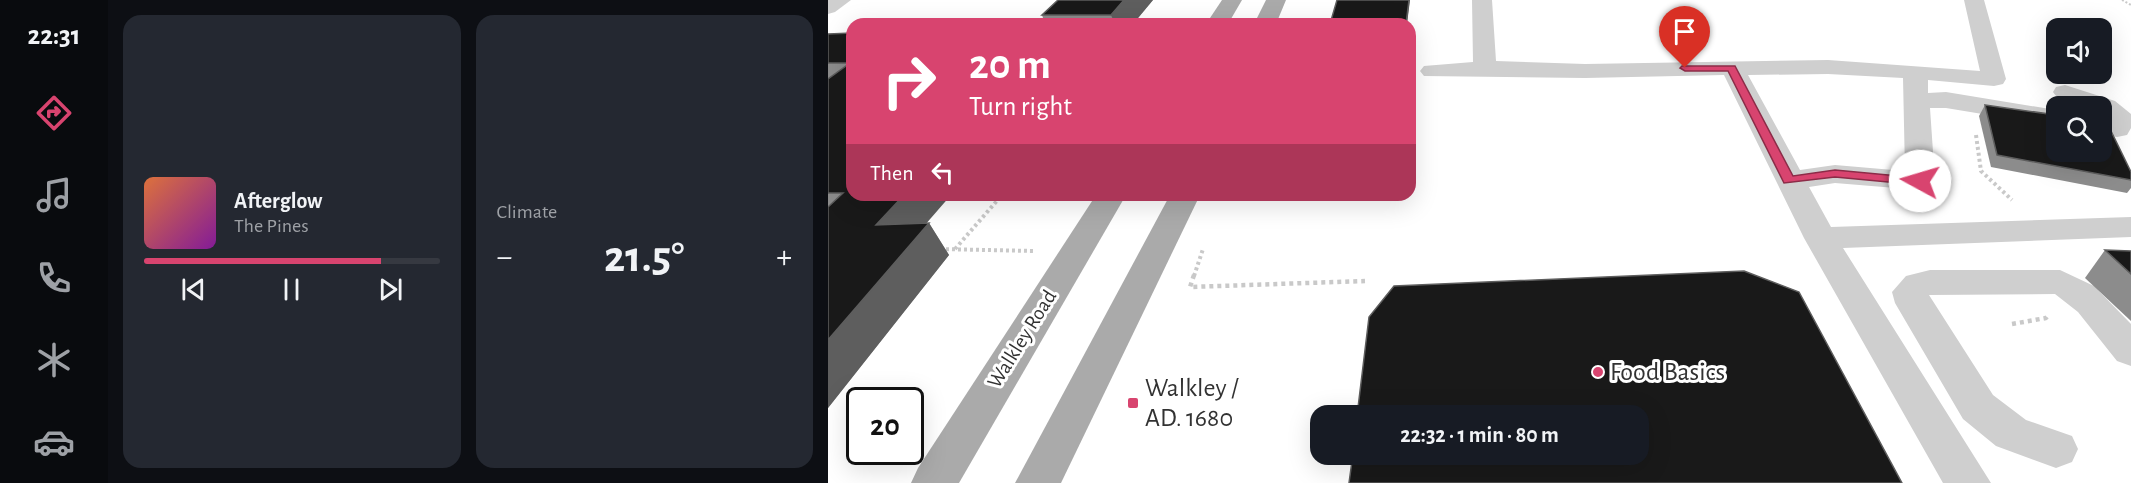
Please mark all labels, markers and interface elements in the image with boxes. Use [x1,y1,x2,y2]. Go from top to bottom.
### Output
pin [1659,6,1710,68]
icon: arrive [1668,15,1701,48]
map controls [2046,18,2112,162]
button: sound [2046,18,2112,84]
text: 22:31 [28,22,80,49]
icon: right [870,42,948,120]
text: 20 m [969,44,1051,86]
icon: directions [33,92,75,134]
text: Turn right [969,93,1072,120]
button: search [2046,96,2112,162]
position arrow [1888,149,1952,213]
icon: left [926,156,959,189]
text: Then [870,162,914,184]
icon: music [33,174,75,216]
text: Afterglow [234,190,322,212]
text: Climate [497,202,557,222]
text: The Pines [234,216,309,236]
text: 21.5° [604,235,684,280]
text: − [497,241,512,274]
text: + [776,241,792,274]
icon: phone [33,257,75,299]
icon: previous [177,273,210,306]
icon: pause [275,273,308,306]
icon: next [374,273,407,306]
street label: Walkley Road [984,286,1060,392]
icon: climate [33,339,75,381]
place label: Food Basics [1610,359,1725,385]
marker: Food Basics [1591,365,1605,379]
place label: Walkley / AD. 1680 [1145,375,1239,431]
speed limit sign: 20 [846,387,924,465]
marker: Walkley / AD. 1680 [1126,396,1140,410]
icon: car [33,421,75,463]
text: 22:32 · 1 min · 80 m [1400,424,1559,446]

